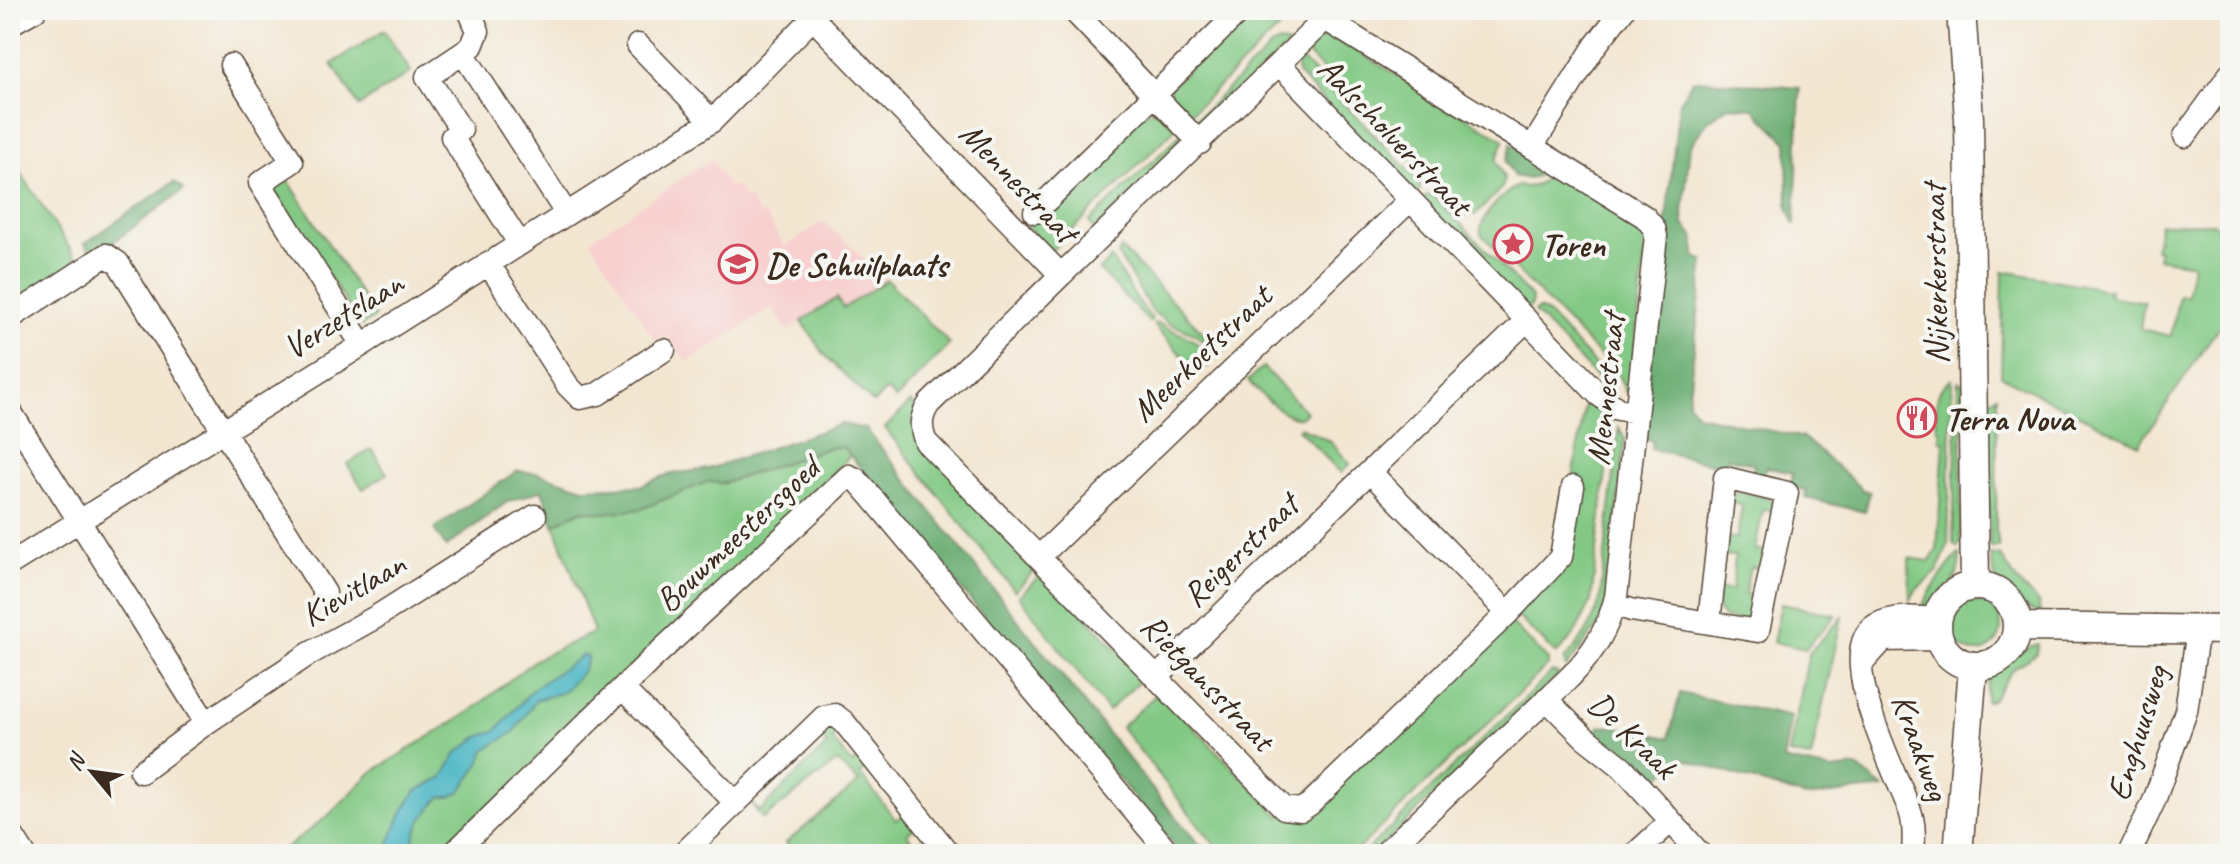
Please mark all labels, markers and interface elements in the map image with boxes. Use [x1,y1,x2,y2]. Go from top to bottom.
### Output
street label: Aalscholverstraat [1308,47,1484,227]
street label: Mennestraat [951,112,1091,255]
street label: Nijkerkerstraat [1912,179,1958,365]
place icon: Toren [1492,223,1534,265]
place label: Toren [1541,223,1606,266]
school or university icon: De Schuilplaats [717,243,759,285]
place label: De Schuilplaats [766,243,950,286]
street label: Verzetslaan [275,261,412,369]
street label: Meerkoetstraat [1122,273,1283,431]
street label: Mennestraat [1576,306,1635,467]
restaurant icon: Terra Nova [1896,397,1938,439]
place label: Terra Nova [1945,397,2077,440]
street label: Bouwmeestersgoed [646,443,832,621]
street label: Reigerstraat [1173,481,1311,616]
street label: Kievitlaan [293,541,414,636]
street label: Rietgansstraat [1132,604,1287,762]
street label: Enghuusweg [2096,659,2178,805]
street label: De Kraak [1579,682,1688,790]
street label: Kraakweg [1882,688,1961,808]
north arrow [52,732,132,812]
text: N [60,747,93,776]

